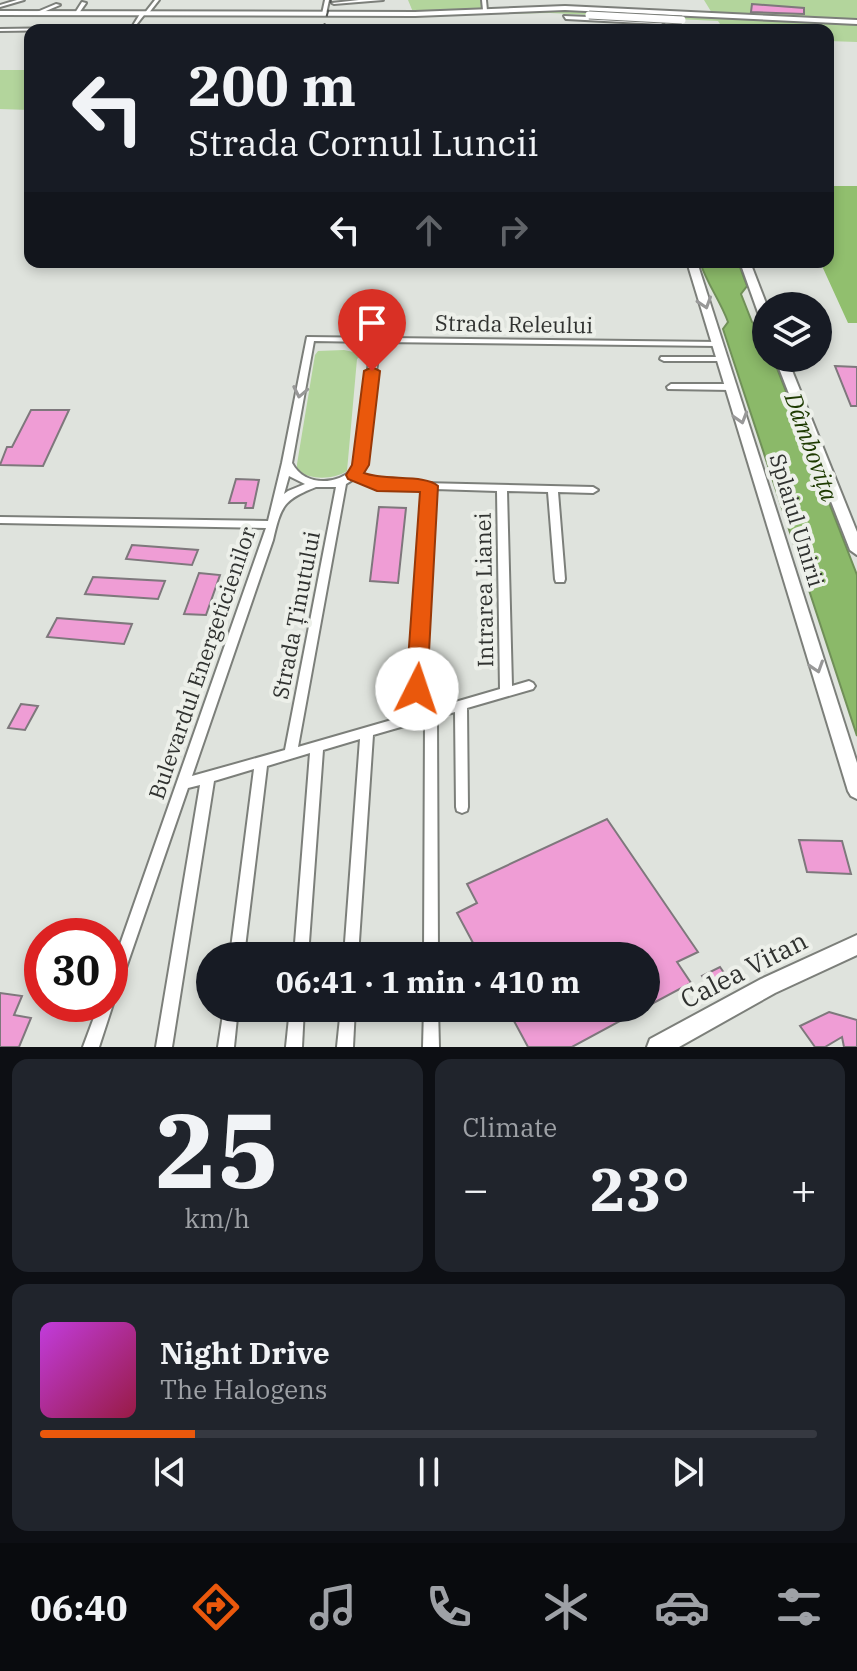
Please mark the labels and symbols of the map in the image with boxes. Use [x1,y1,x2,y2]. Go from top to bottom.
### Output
pin [338,289,406,371]
one-way arrow [696,295,712,309]
street label: Strada Releului [435,308,593,339]
one-way arrow [292,385,309,398]
water label: Dâmbovița [777,387,846,505]
one-way arrow [732,411,748,425]
street label: Splaiul Unirii [763,450,832,590]
street label: Intrarea Lianei [468,512,499,668]
street label: Bulevardul Energeticienilor [141,523,262,803]
street label: Strada Ținutului [265,528,326,701]
position arrow [375,647,459,731]
one-way arrow [808,659,824,673]
speed limit sign: 30 [24,918,128,1022]
street label: Calea Vitan [674,923,813,1016]

